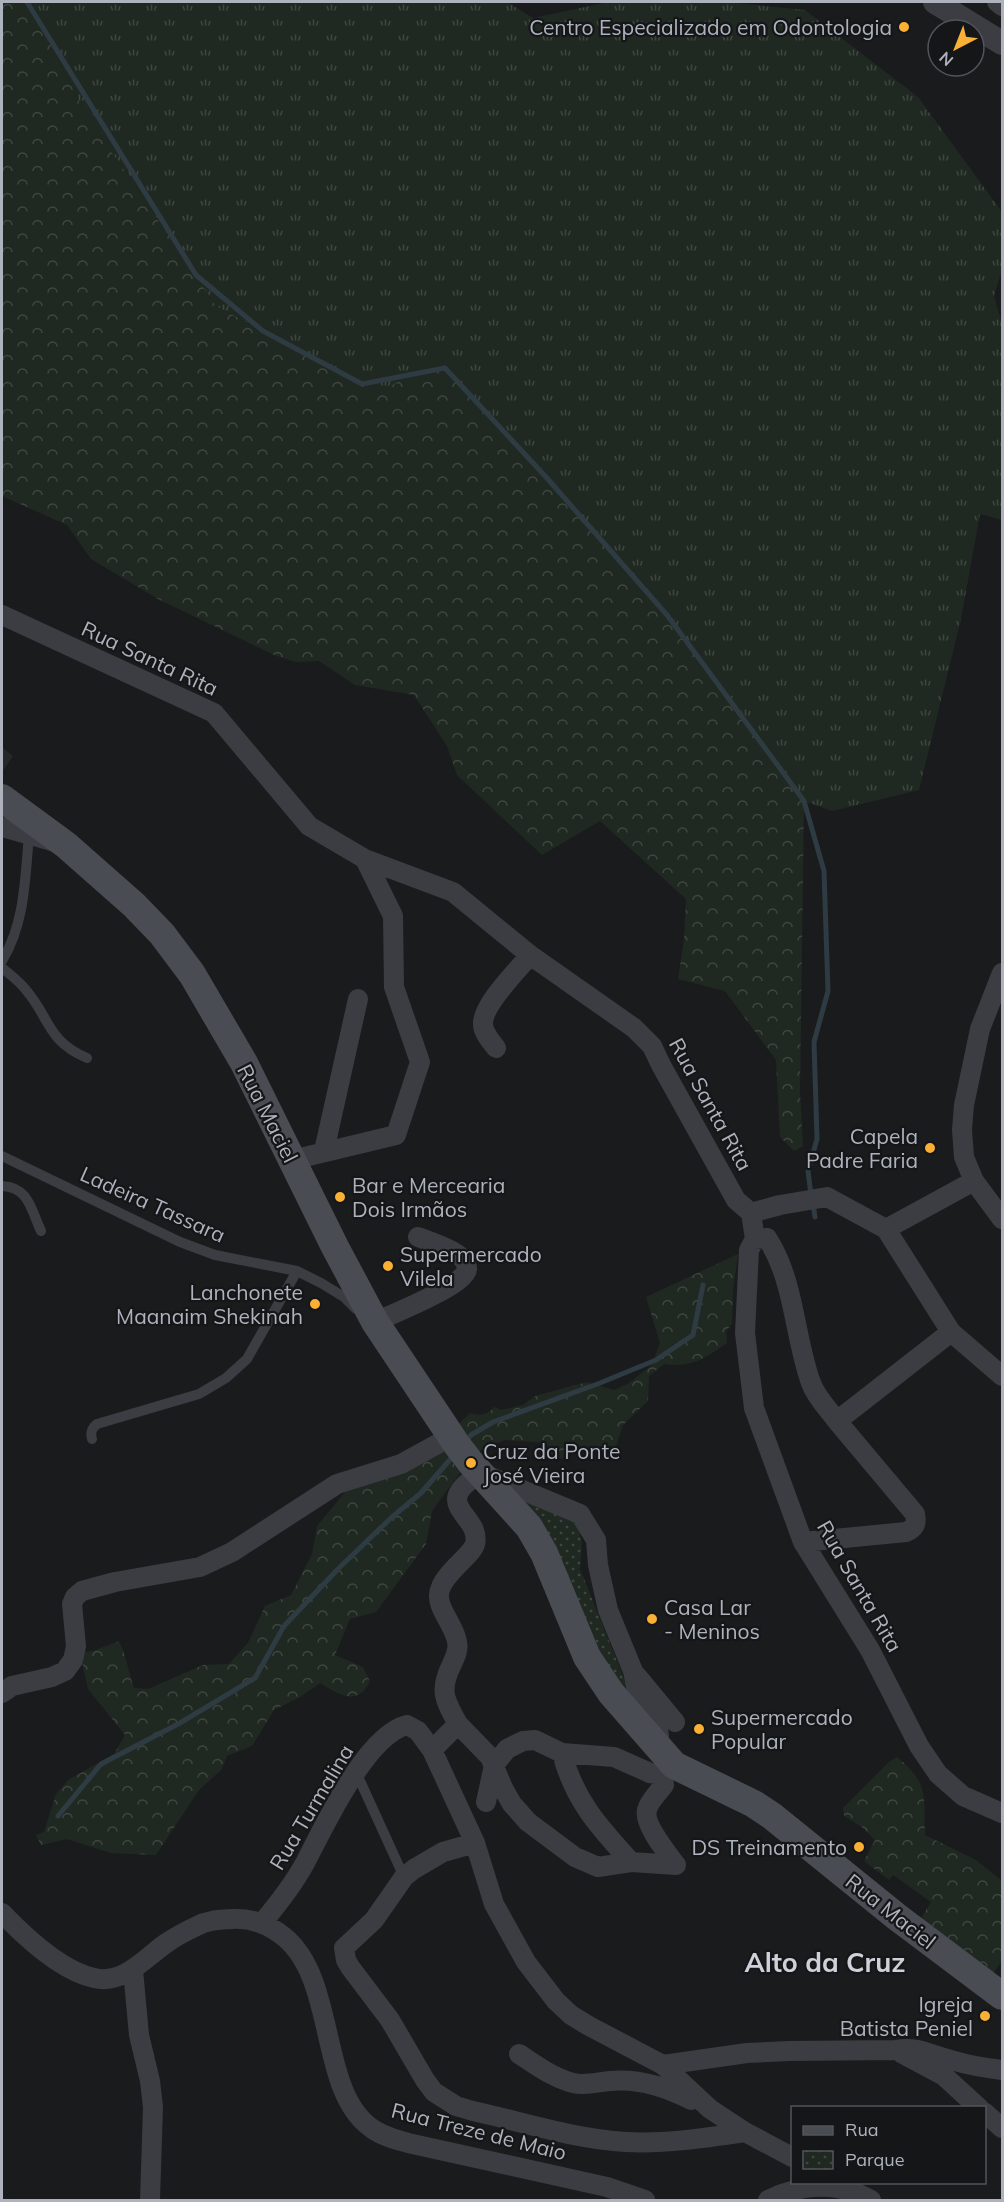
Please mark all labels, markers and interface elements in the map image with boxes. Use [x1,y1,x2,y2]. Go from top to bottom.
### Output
place label: Centro Especializado em Odontologia [529,14,892,40]
north arrow [926,18,986,78]
marker: Centro Especializado em Odontologia [897,20,911,34]
text: N [935,48,957,71]
street label: Rua Santa Rita [78,615,222,701]
street label: Rua Santa Rita [664,1033,758,1175]
street label: Rua Maciel [232,1059,304,1167]
place label: Capela Padre Faria [806,1123,918,1173]
marker: Capela Padre Faria [923,1141,937,1155]
street label: Ladeira Tassara [76,1160,230,1248]
place label: Bar e Mercearia Dois Irmãos [352,1172,505,1222]
marker: Bar e Mercearia Dois Irmãos [333,1190,347,1204]
place label: Supermercado Vilela [400,1241,542,1291]
marker: Supermercado Vilela [381,1259,395,1273]
place label: Lanchonete Maanaim Shekinah [116,1279,303,1329]
marker: Lanchonete Maanaim Shekinah [308,1297,322,1311]
place label: Cruz da Ponte José Vieira [483,1438,620,1488]
marker: Cruz da Ponte José Vieira [464,1456,478,1470]
street label: Rua Santa Rita [812,1516,908,1656]
place label: Casa Lar - Meninos [664,1594,760,1644]
marker: Casa Lar - Meninos [645,1612,659,1626]
place label: Supermercado Popular [711,1704,853,1754]
marker: Supermercado Popular [692,1722,706,1736]
street label: Rua Turmalina [263,1740,359,1874]
place label: DS Treinamento [691,1834,847,1860]
marker: DS Treinamento [852,1840,866,1854]
street label: Rua Maciel [841,1868,941,1954]
district label: Alto da Cruz [744,1945,906,1979]
place label: Igreja Batista Peniel [840,1991,973,2041]
marker: Igreja Batista Peniel [978,2009,992,2023]
street label: Rua Treze de Maio [389,2097,569,2165]
legend [791,2106,986,2184]
text: Rua [845,2118,879,2141]
text: Parque [845,2148,904,2171]

